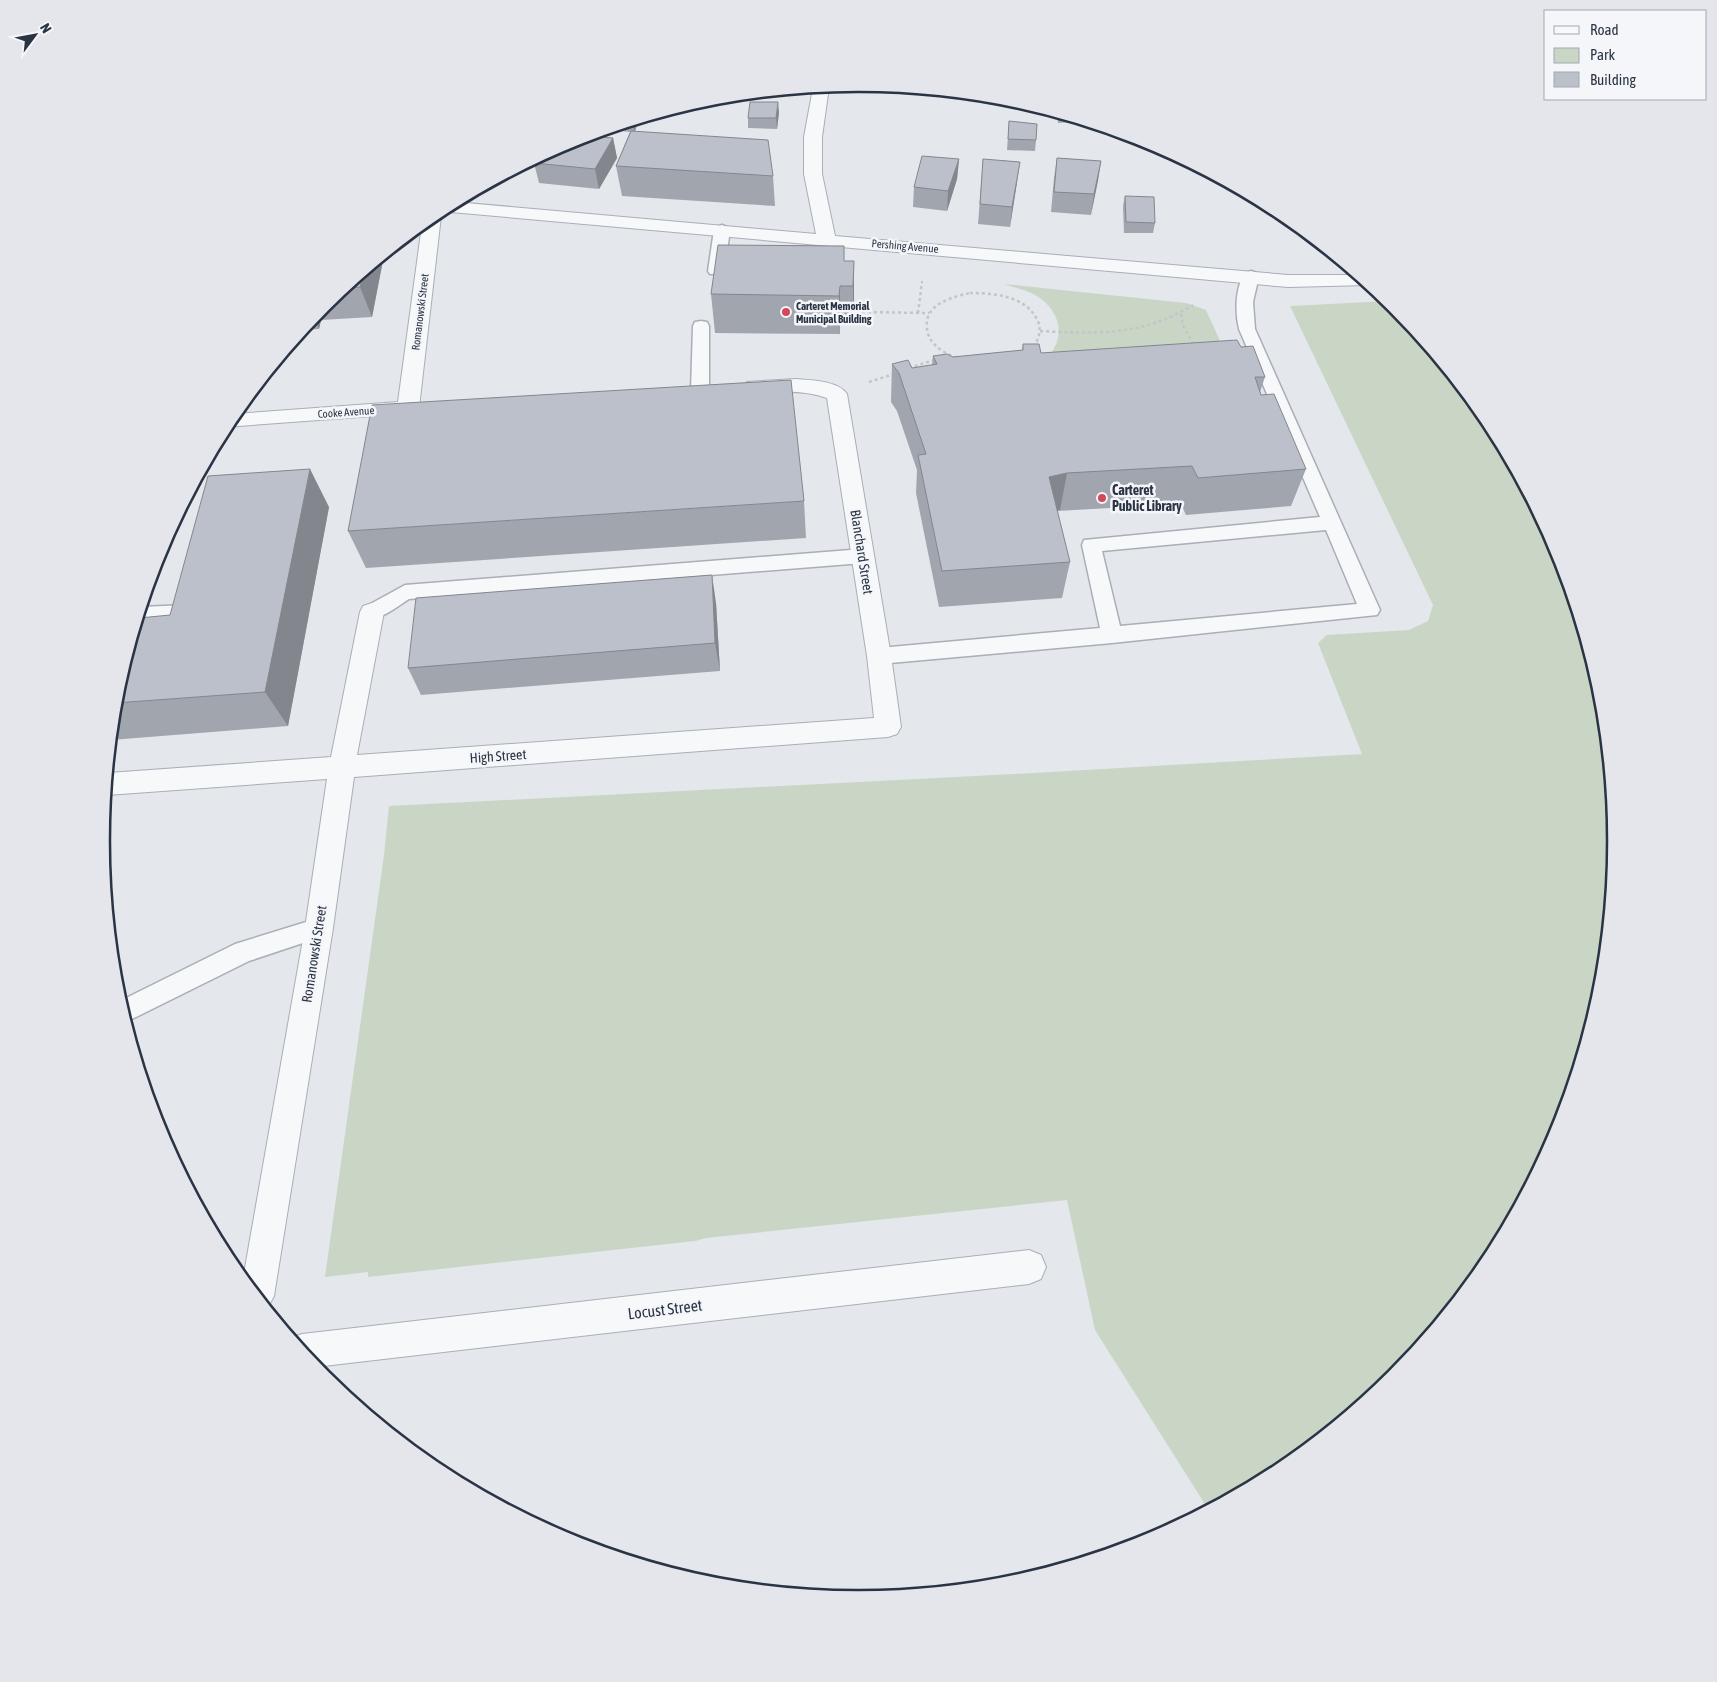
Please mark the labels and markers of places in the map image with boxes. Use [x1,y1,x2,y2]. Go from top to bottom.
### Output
place label: Carteret Memorial Municipal Building [796,300,872,325]
marker: Carteret Memorial Municipal Building [780,306,792,318]
place label: Carteret Public Library [1112,482,1182,514]
marker: Carteret Public Library [1096,492,1108,504]

